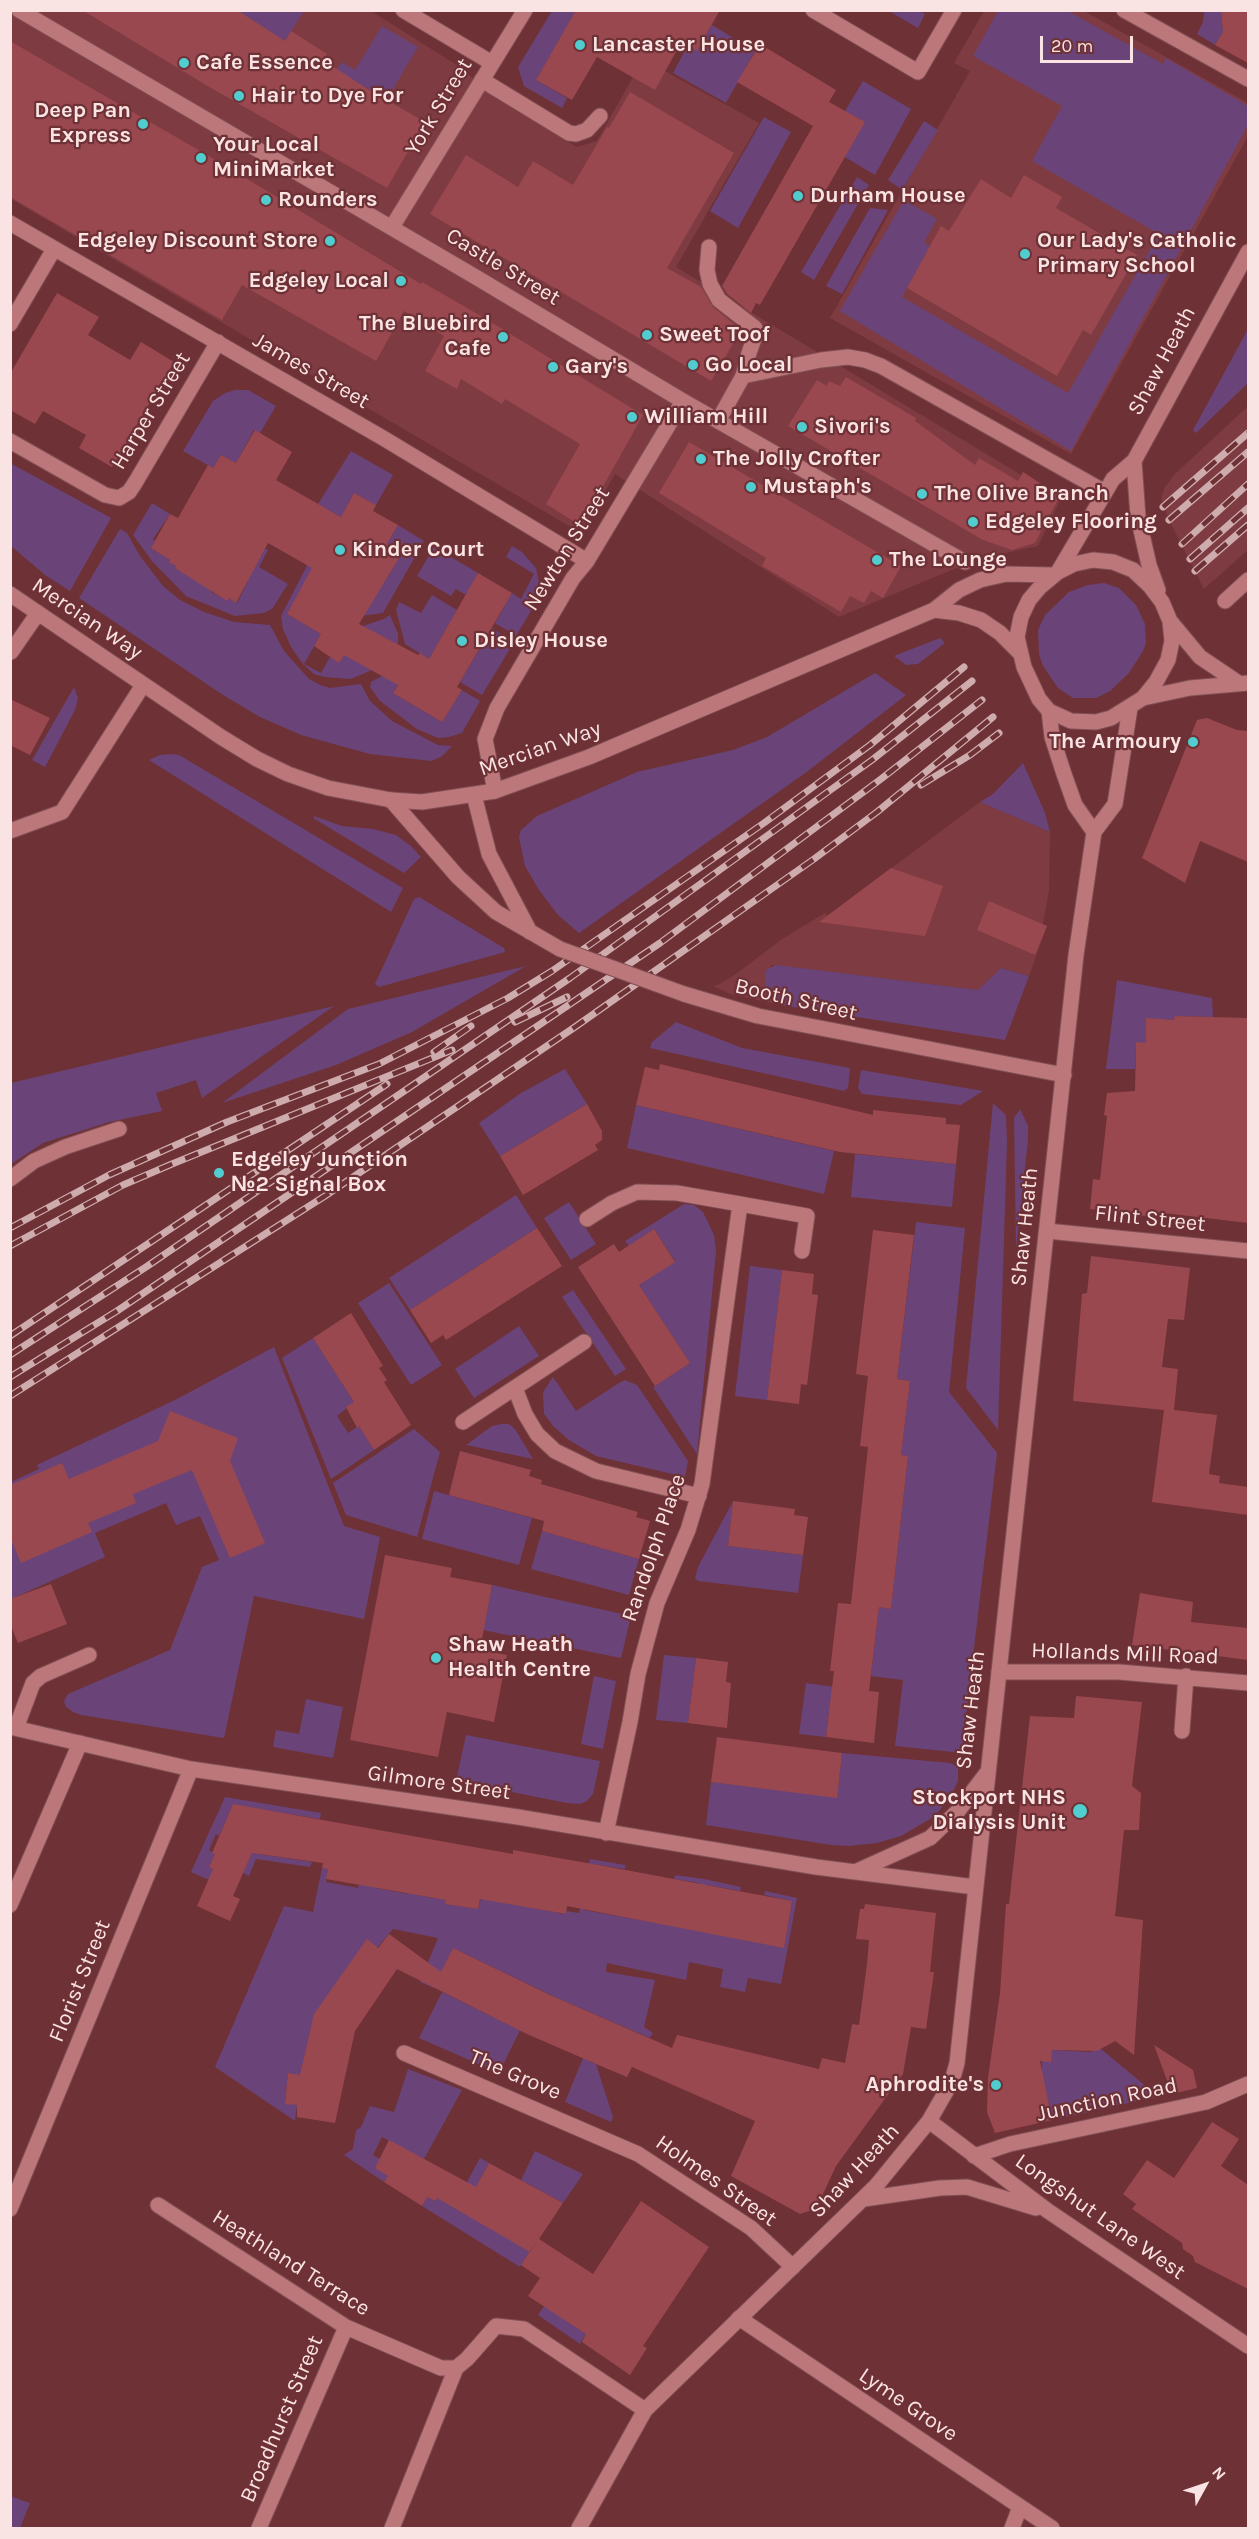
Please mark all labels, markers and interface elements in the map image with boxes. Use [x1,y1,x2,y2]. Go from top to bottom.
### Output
scale bar [1043,24,1136,62]
place label: Lancaster House [592,32,765,58]
text: 20 m [1051,35,1093,57]
marker: Lancaster House [573,38,587,52]
place label: Cafe Essence [196,50,333,76]
street label: York Street [400,54,478,160]
marker: Cafe Essence [177,56,191,70]
place label: Hair to Dye For [251,83,403,109]
marker: Hair to Dye For [232,89,246,103]
place label: Deep Pan Express [34,98,131,150]
marker: Deep Pan Express [136,117,150,131]
place label: Your Local MiniMarket [213,132,334,184]
marker: Your Local MiniMarket [194,151,208,165]
place label: Durham House [810,183,966,209]
place label: Rounders [278,187,378,213]
marker: Durham House [791,189,805,203]
marker: Rounders [259,193,273,207]
street label: Castle Street [441,223,565,311]
place label: Edgeley Discount Store [77,228,318,254]
place label: Our Lady's Catholic Primary School [1037,228,1237,280]
marker: Edgeley Discount Store [323,234,337,248]
marker: Our Lady's Catholic Primary School [1018,247,1032,261]
place label: Edgeley Local [249,268,389,294]
marker: Edgeley Local [394,274,408,288]
street label: Shaw Heath [1122,302,1202,420]
place label: The Bluebird Cafe [359,311,491,362]
place label: Sweet Toof [659,322,770,348]
street label: James Street [248,327,374,415]
marker: Sweet Toof [640,328,654,342]
marker: The Bluebird Cafe [496,330,510,344]
street label: Harper Street [106,347,196,475]
place label: Go Local [705,352,792,378]
place label: Gary's [565,354,628,380]
marker: Go Local [686,358,700,372]
marker: Gary's [546,360,560,374]
place label: William Hill [644,404,768,430]
marker: William Hill [625,410,639,424]
place label: Sivori's [814,414,891,440]
marker: Sivori's [795,420,809,434]
place label: The Jolly Crofter [713,446,880,472]
marker: The Jolly Crofter [694,452,708,466]
place label: Mustaph's [763,474,872,500]
marker: Mustaph's [744,480,758,494]
place label: The Olive Branch [934,481,1109,507]
street label: Newton Street [518,482,616,616]
marker: The Olive Branch [915,487,929,501]
place label: Edgeley Flooring [985,509,1157,535]
marker: Edgeley Flooring [966,515,980,529]
place label: Kinder Court [352,537,484,563]
marker: Kinder Court [333,543,347,557]
place label: The Lounge [889,547,1007,573]
marker: The Lounge [870,553,884,567]
street label: Mercian Way [27,572,147,666]
place label: Disley House [474,628,608,654]
marker: Disley House [455,634,469,648]
street label: Mercian Way [475,716,605,782]
place label: The Armoury [1049,729,1181,755]
marker: The Armoury [1186,735,1200,749]
street label: Booth Street [732,973,860,1027]
place label: Edgeley Junction №2 Signal Box [231,1147,408,1198]
marker: Edgeley Junction №2 Signal Box [212,1166,226,1180]
street label: Shaw Heath [1006,1166,1044,1288]
street label: Flint Street [1093,1200,1207,1238]
street label: Randolph Place [616,1471,692,1625]
place label: Shaw Heath Health Centre [448,1632,591,1684]
street label: Hollands Mill Road [1031,1638,1219,1670]
street label: Shaw Heath [951,1649,991,1771]
marker: Shaw Heath Health Centre [429,1651,443,1665]
street label: Gilmore Street [366,1760,512,1806]
place label: Stockport NHS Dialysis Unit [912,1785,1066,1837]
marker: Stockport NHS Dialysis Unit [1071,1802,1089,1820]
street label: Florist Street [43,1916,117,2046]
street label: The Grove [465,2044,565,2106]
place label: Aphrodite's [865,2072,984,2098]
street label: Junction Road [1034,2072,1180,2128]
marker: Aphrodite's [989,2078,1003,2092]
street label: Shaw Heath [805,2118,905,2224]
street label: Holmes Street [650,2129,782,2233]
street label: Longshut Lane West [1010,2148,1190,2286]
street label: Heathland Terrace [207,2204,375,2322]
street label: Broadhurst Street [235,2332,329,2506]
street label: Lyme Grove [854,2362,962,2448]
north arrow [1175,2455,1235,2515]
text: N [1208,2463,1230,2484]

